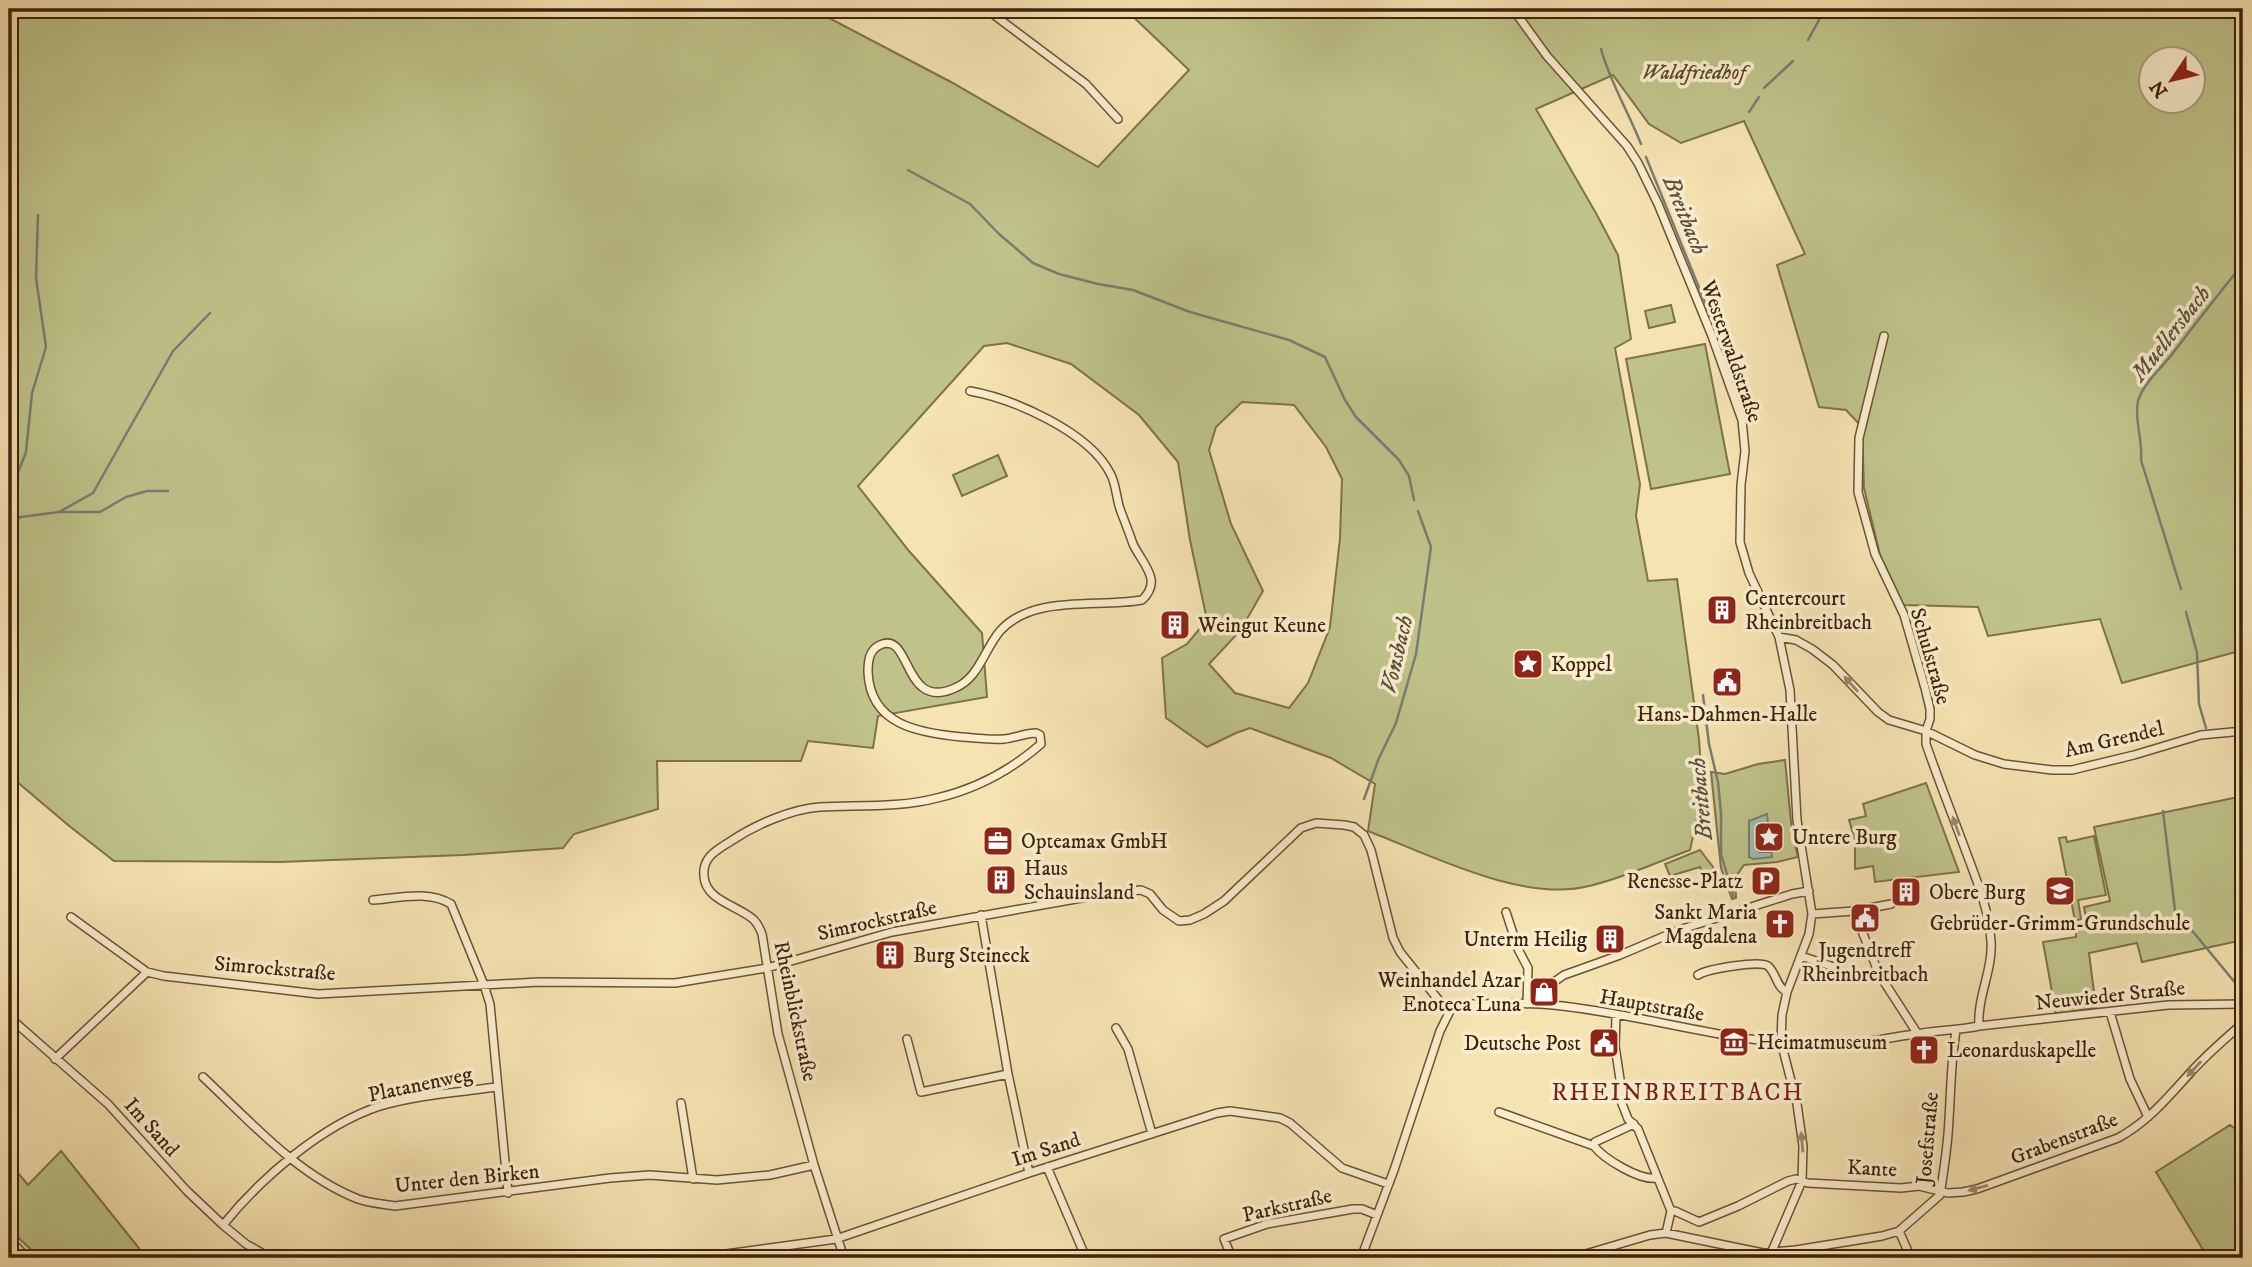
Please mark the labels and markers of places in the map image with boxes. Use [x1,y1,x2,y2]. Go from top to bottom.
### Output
place label: Centercourt Rheinbreitbach [1745,586,1872,636]
building icon: Centercourt Rheinbreitbach [1705,593,1739,627]
building icon: Weingut Keune [1158,608,1192,642]
place label: Weingut Keune [1197,613,1326,639]
place icon: Koppel [1511,647,1545,681]
place label: Koppel [1551,652,1613,678]
public building icon: Hans-Dahmen-Halle [1710,665,1744,699]
place label: Hans-Dahmen-Halle [1637,702,1817,728]
place icon: Untere Burg [1752,820,1786,854]
office icon: Opteamax GmbH [981,824,1015,858]
place label: Untere Burg [1792,825,1897,851]
place label: Opteamax GmbH [1021,829,1168,855]
place label: Haus Schauinsland [1024,856,1135,906]
building icon: Haus Schauinsland [984,863,1018,897]
parking icon: Renesse-Platz [1749,864,1783,898]
place label: Renesse-Platz [1626,869,1743,895]
school or university icon: Gebrüder-Grimm-Grundschule [2043,874,2077,908]
building icon: Obere Burg [1889,875,1923,909]
place label: Obere Burg [1929,880,2026,906]
place label: Sankt Maria Magdalena [1654,900,1757,950]
public building icon: Jugendtreff Rheinbreitbach [1848,901,1882,935]
church icon: Sankt Maria Magdalena [1763,907,1797,941]
place label: Gebrüder-Grimm-Grundschule [1930,911,2191,937]
building icon: Unterm Heilig [1593,922,1627,956]
place label: Unterm Heilig [1463,927,1588,953]
building icon: Burg Steineck [873,938,907,972]
place label: Jugendtreff Rheinbreitbach [1801,938,1929,988]
place label: Burg Steineck [913,943,1030,969]
place label: Weinhandel Azar Enoteca Luna [1377,968,1521,1018]
shop icon: Weinhandel Azar Enoteca Luna [1527,975,1561,1009]
museum icon: Heimatmuseum [1717,1025,1751,1059]
public building icon: Deutsche Post [1587,1026,1621,1060]
place label: Heimatmuseum [1757,1030,1888,1056]
place label: Deutsche Post [1464,1031,1581,1057]
church icon: Leonarduskapelle [1907,1033,1941,1067]
place label: Leonarduskapelle [1947,1038,2096,1064]

